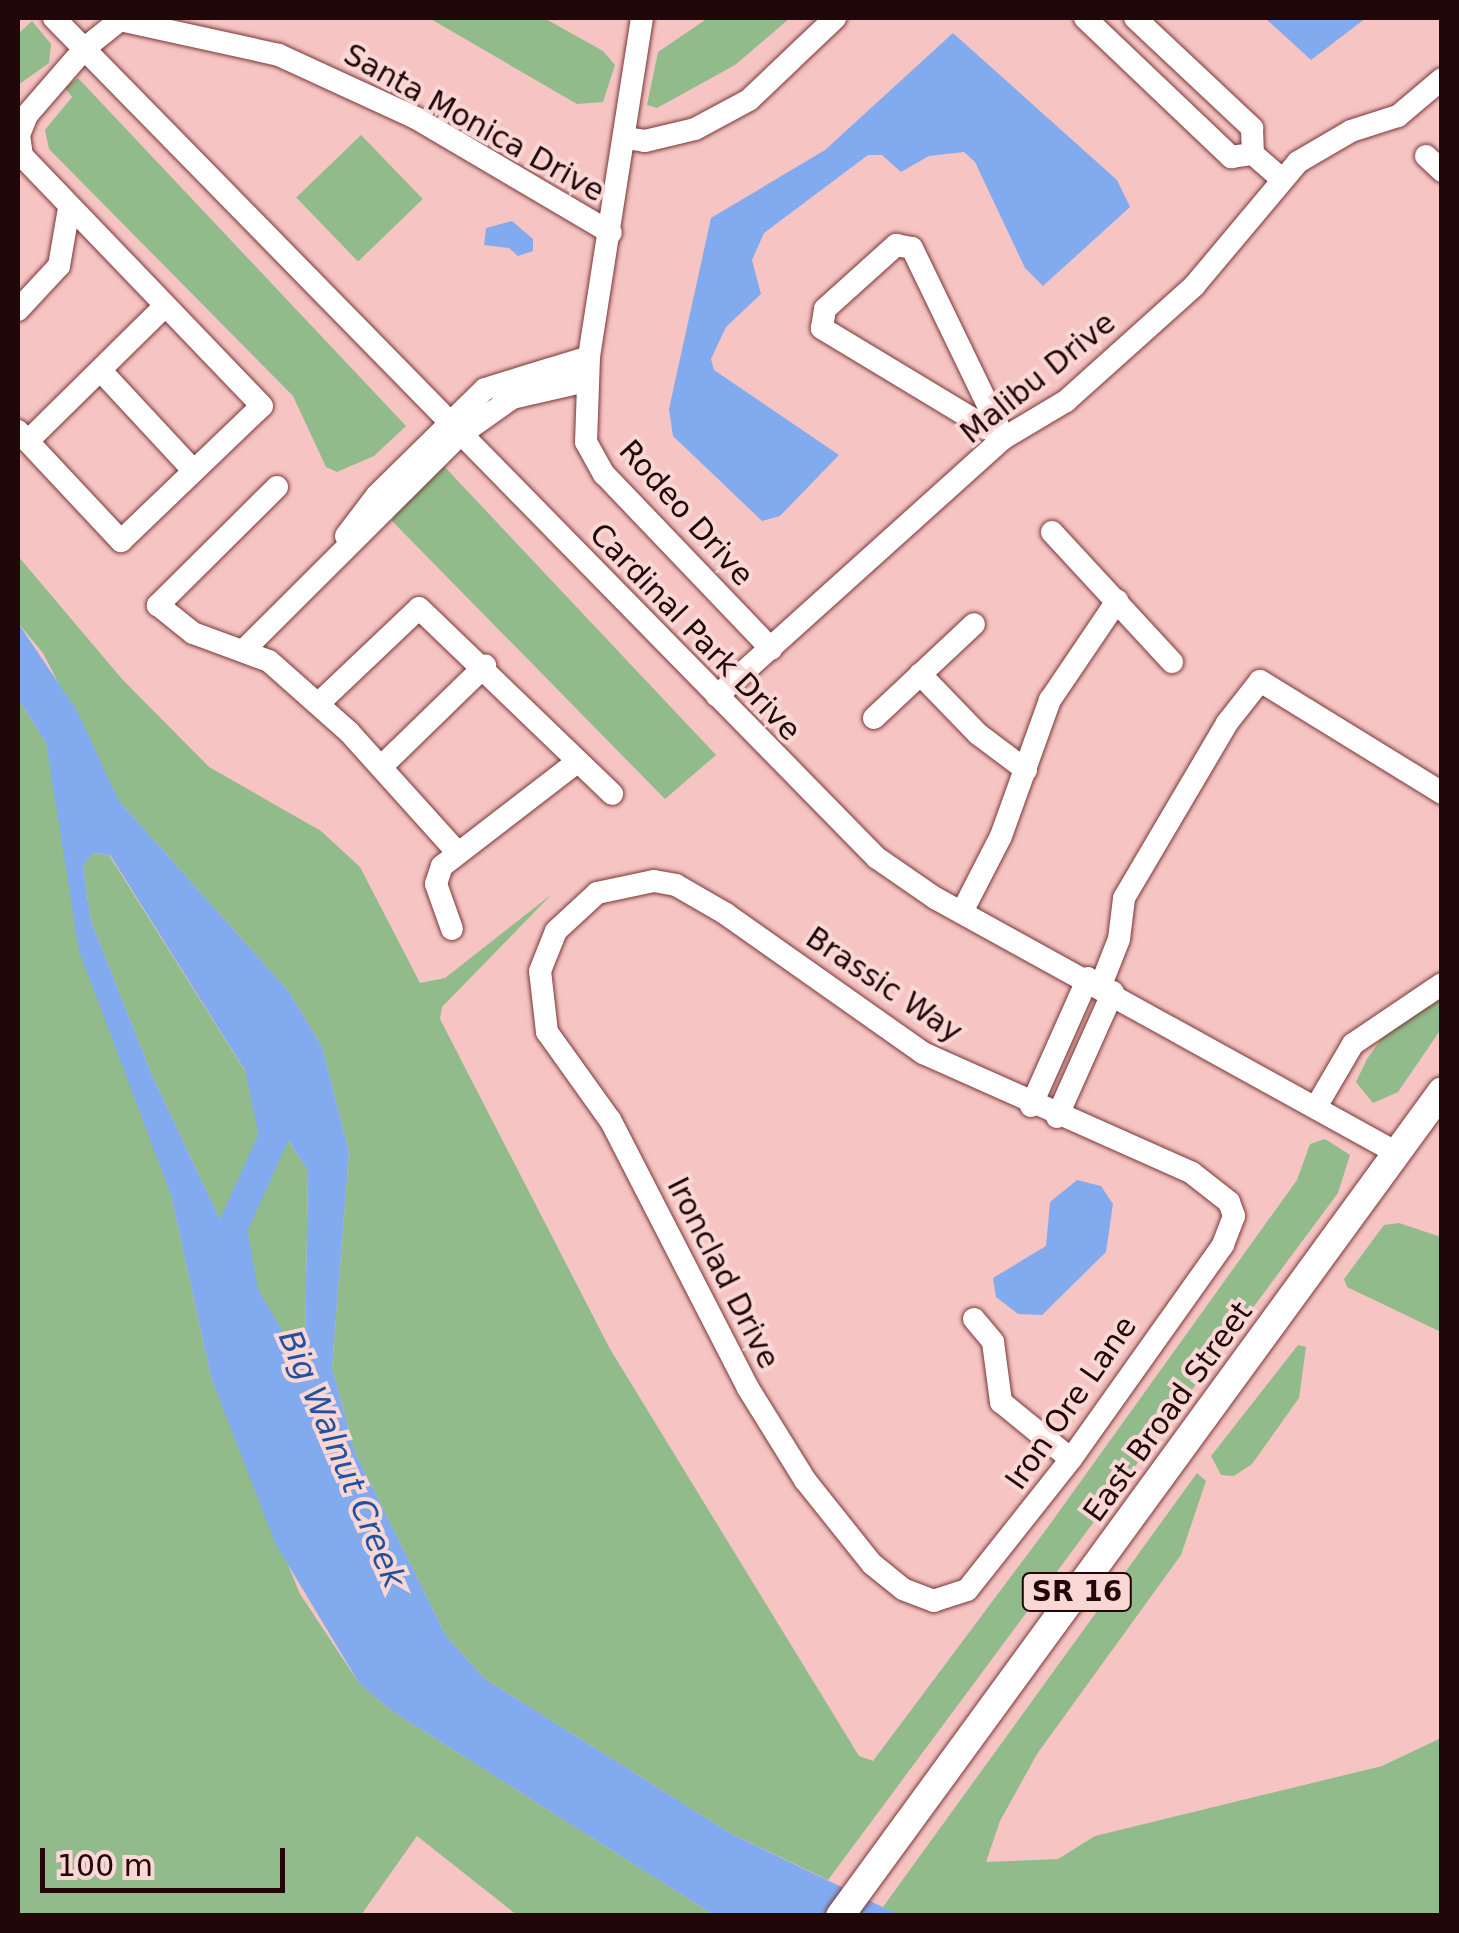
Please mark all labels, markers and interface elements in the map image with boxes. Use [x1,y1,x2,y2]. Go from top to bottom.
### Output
street label: Santa Monica Drive [338,36,610,210]
street label: Malibu Drive [953,305,1123,451]
street label: Rodeo Drive [611,433,761,593]
street label: Cardinal Park Drive [582,516,808,748]
street label: Brassic Way [799,920,969,1050]
street label: Ironclad Drive [659,1171,787,1375]
street label: East Broad Street [1076,1295,1260,1529]
street label: Iron Ore Lane [998,1309,1144,1497]
water label: Big Walnut Creek [270,1324,414,1594]
road number: SR 16 [1020,1569,1134,1615]
scale bar [45,1828,290,1890]
text: 100 m [57,1848,153,1883]

